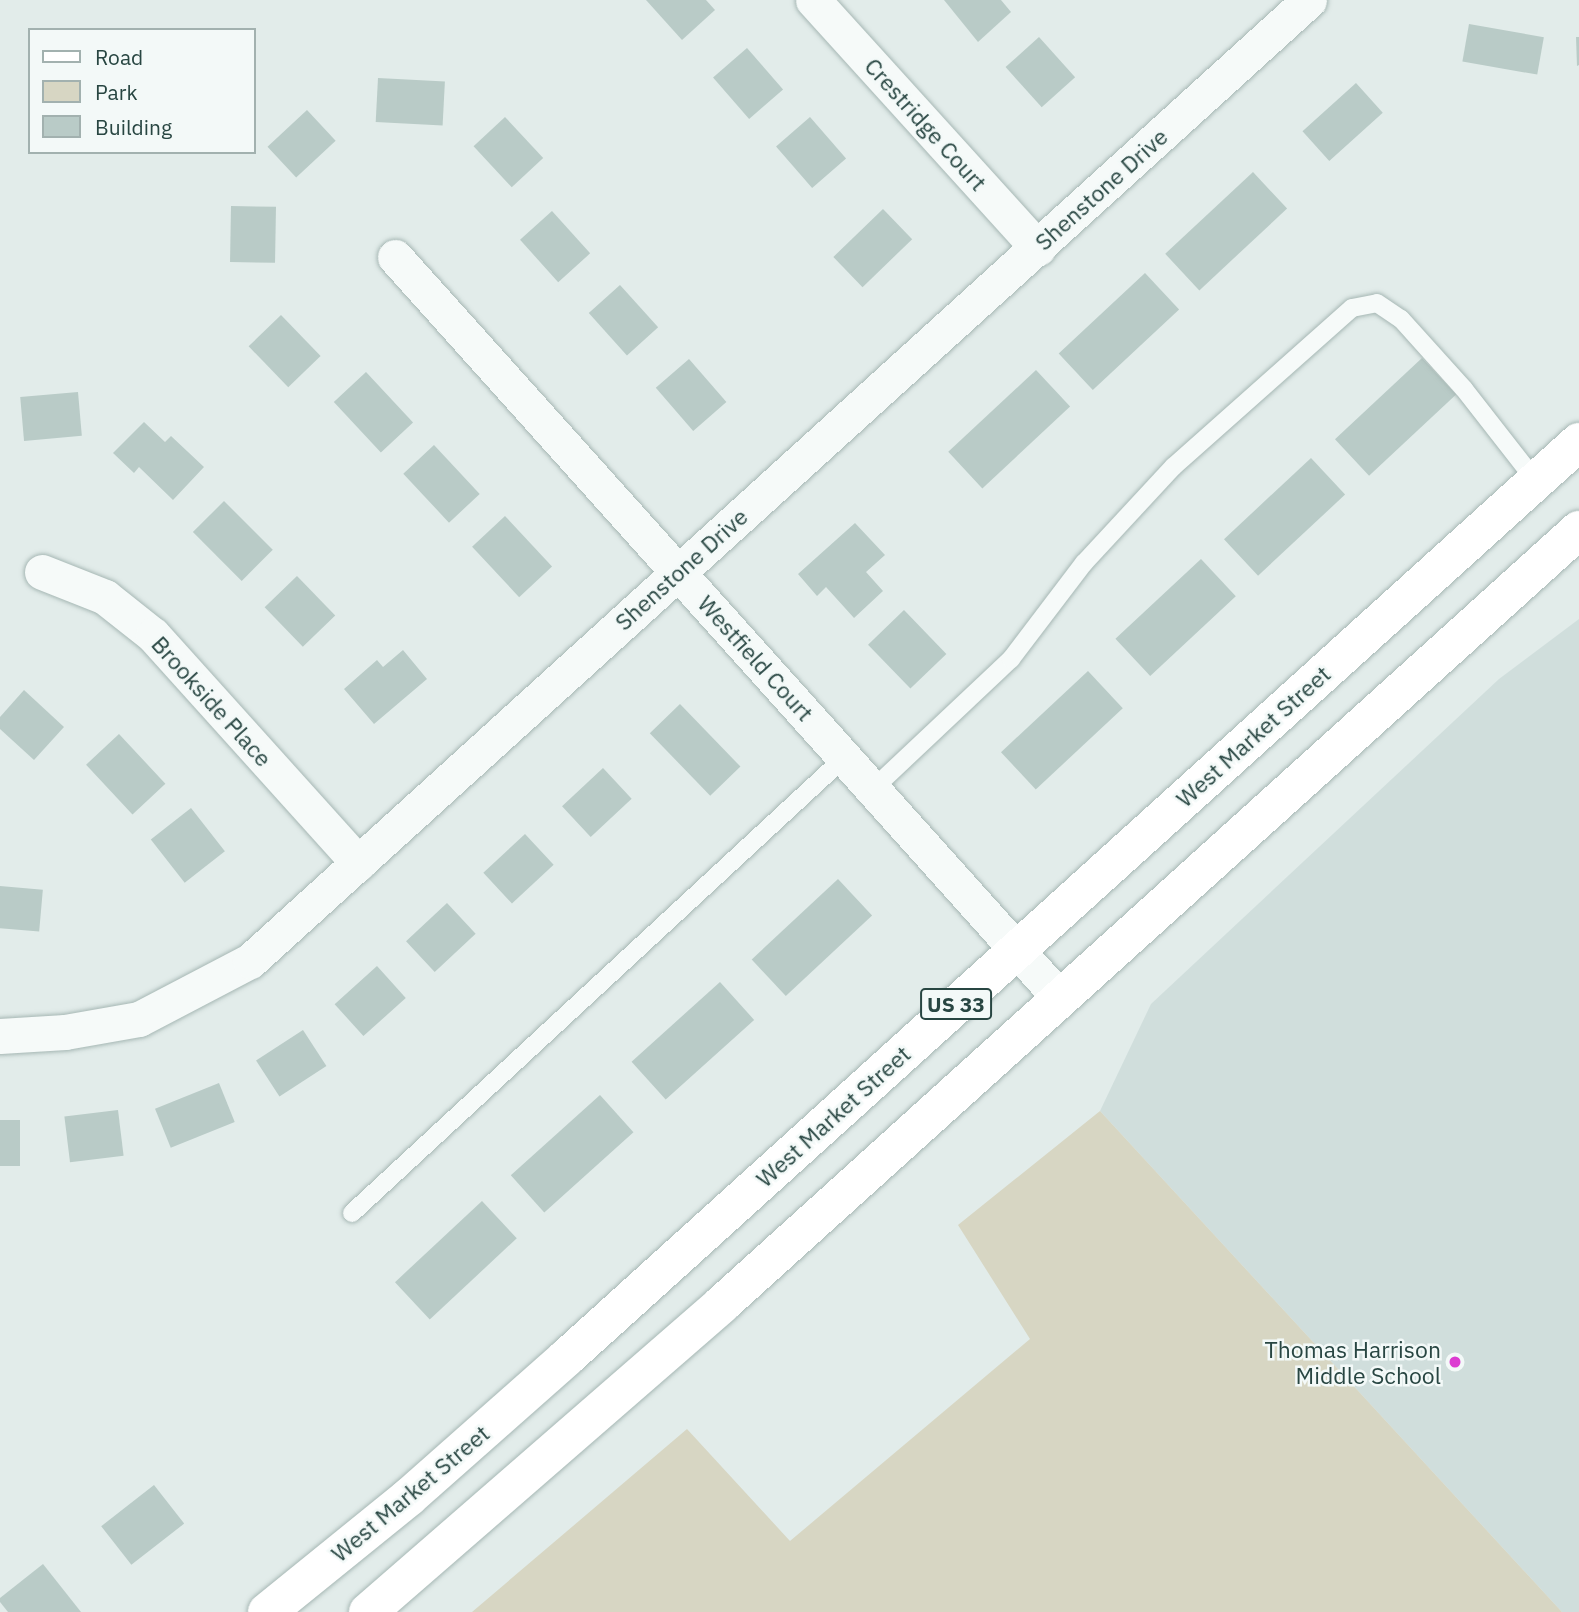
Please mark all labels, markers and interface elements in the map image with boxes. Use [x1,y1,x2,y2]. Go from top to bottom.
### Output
legend [28,28,256,154]
text: Road [95,43,143,71]
street label: Crestridge Court [859,52,993,196]
text: Park [95,78,138,106]
text: Building [95,113,172,141]
street label: Shenstone Drive [1029,122,1173,256]
street label: Shenstone Drive [609,502,753,636]
street label: Westfield Court [692,590,820,726]
street label: Brookside Place [146,630,278,772]
street label: West Market Street [1170,660,1336,812]
road number: US 33 [919,986,993,1021]
street label: West Market Street [750,1040,916,1192]
place label: Thomas Harrison Middle School [1265,1335,1441,1389]
marker: Thomas Harrison Middle School [1447,1354,1463,1370]
street label: West Market Street [325,1419,495,1567]

